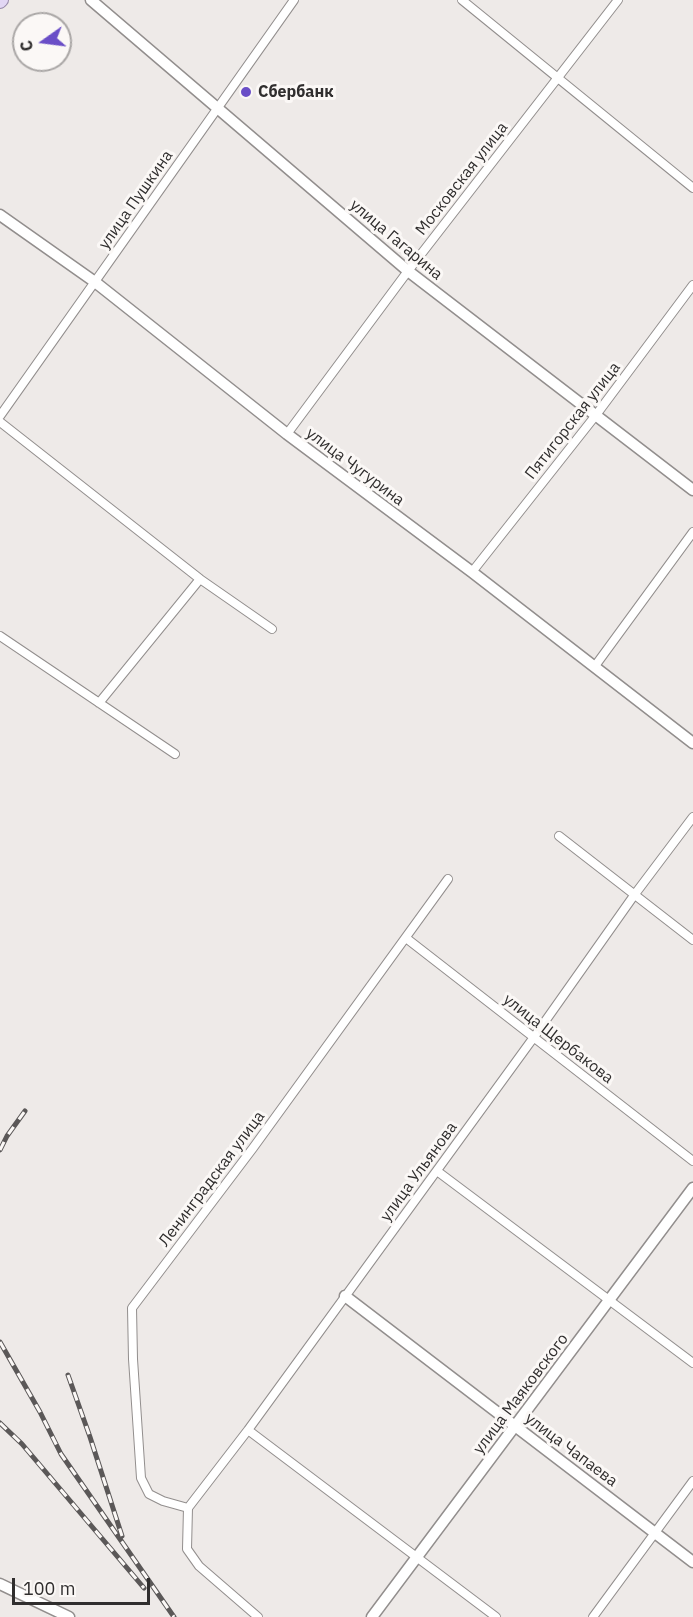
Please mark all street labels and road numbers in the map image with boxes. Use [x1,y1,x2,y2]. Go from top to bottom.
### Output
street label: Московская улица [412,119,512,239]
street label: улица Пушкина [95,147,177,253]
street label: улица Гагарина [346,196,446,284]
street label: Пятигорская улица [521,359,625,483]
street label: улица Чугурина [302,424,408,510]
street label: улица Щербакова [499,990,617,1088]
street label: Ленинградская улица [155,1108,269,1250]
street label: улица Ульянова [376,1119,462,1225]
street label: улица Маяковского [469,1330,573,1458]
street label: улица Чапаева [521,1409,621,1491]

